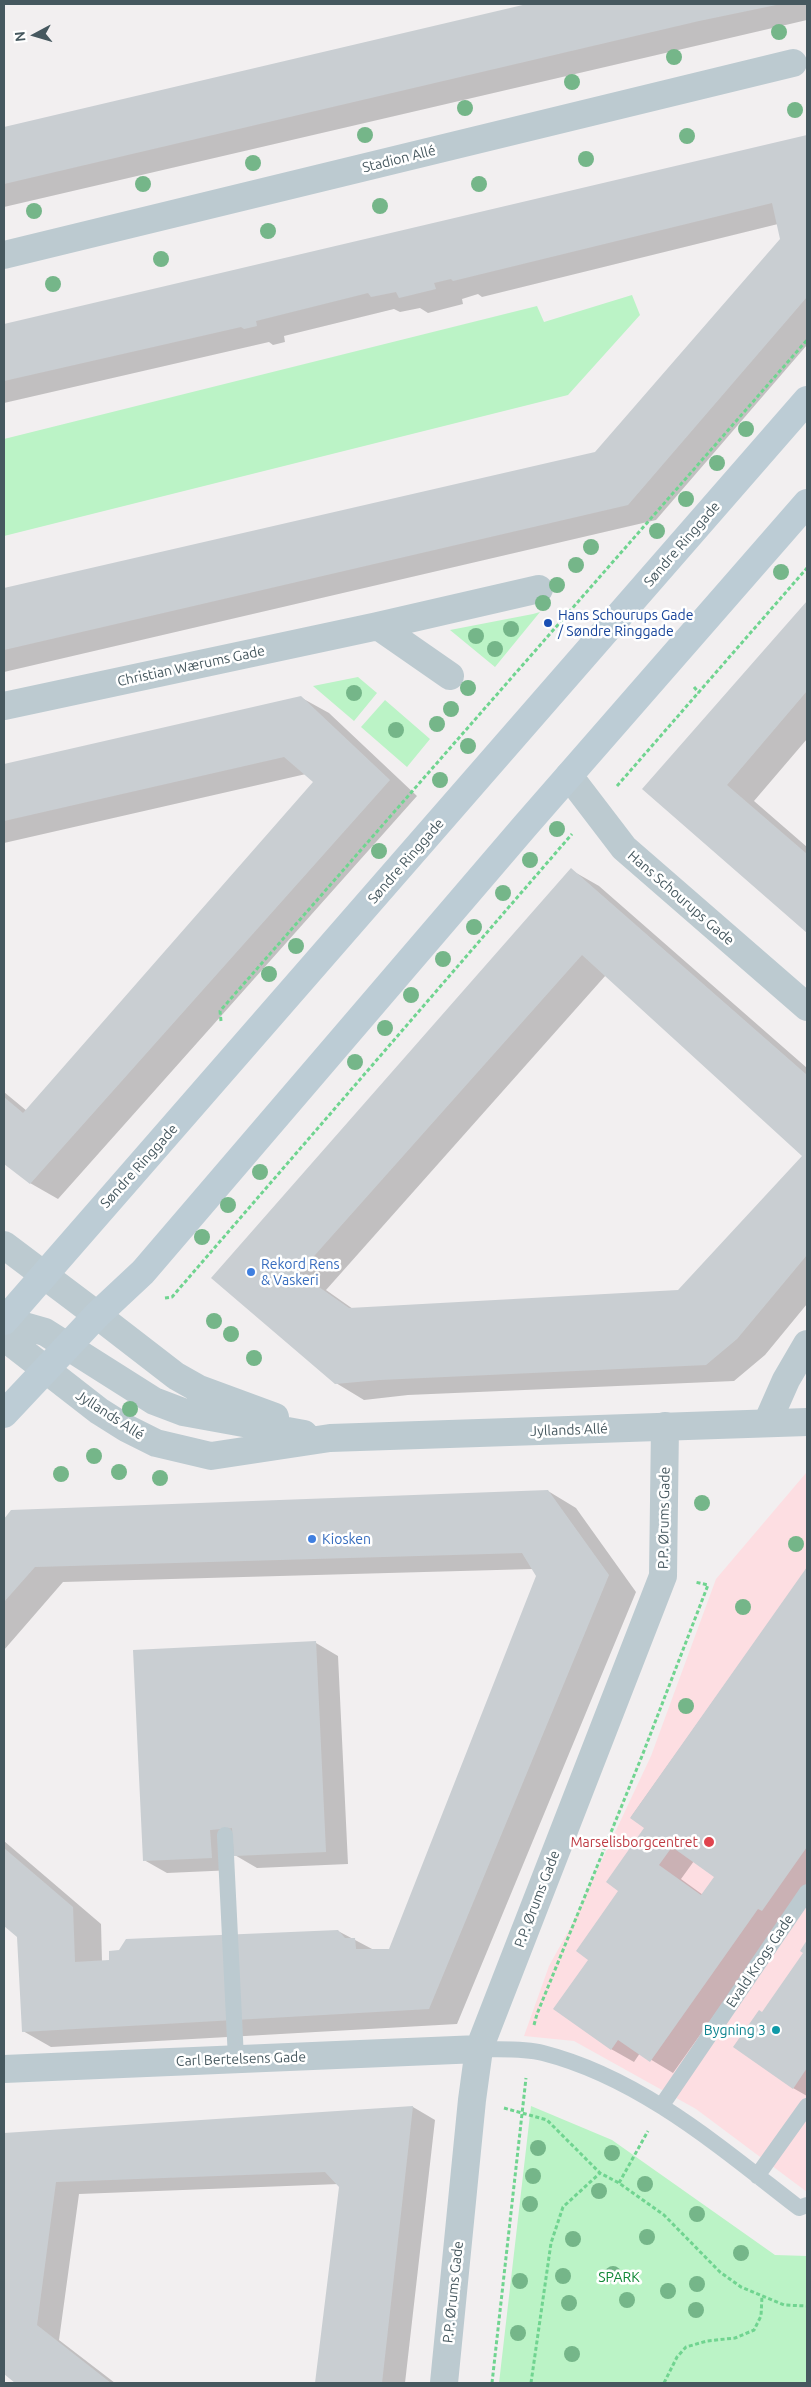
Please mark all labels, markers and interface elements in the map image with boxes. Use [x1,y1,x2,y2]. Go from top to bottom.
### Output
north arrow [10,10,60,60]
text: N [12,31,29,43]
street label: Stadion Allé [361,142,437,176]
street label: Søndre Ringgade [640,498,724,590]
place label: Hans Schourups Gade / Søndre Ringgade [558,607,693,640]
marker: Hans Schourups Gade / Søndre Ringgade [542,617,554,629]
street label: Christian Wærums Gade [116,642,266,690]
street label: Søndre Ringgade [364,815,448,907]
street label: Hans Schourups Gade [624,847,738,949]
street label: Søndre Ringgade [97,1121,181,1211]
place label: Rekord Rens & Vaskeri [261,1256,340,1288]
marker: Rekord Rens & Vaskeri [245,1266,257,1278]
street label: Jyllands Allé [73,1387,147,1443]
street label: Jyllands Allé [530,1420,608,1440]
street label: P.P. Ørums Gade [655,1467,673,1569]
place label: Kiosken [322,1531,371,1547]
marker: Kiosken [306,1533,318,1545]
place label: Marselisborgcentret [570,1834,698,1850]
marker: Marselisborgcentret [702,1835,716,1849]
street label: P.P. Ørums Gade [511,1848,563,1950]
street label: Evald Krogs Gade [723,1911,797,2011]
place label: Bygning 3 [704,2022,766,2038]
marker: Bygning 3 [770,2024,782,2036]
street label: Carl Bertelsens Gade [176,2048,306,2070]
street label: P.P. Ørums Gade [439,2240,467,2344]
park label: SPARK [598,2269,640,2285]

